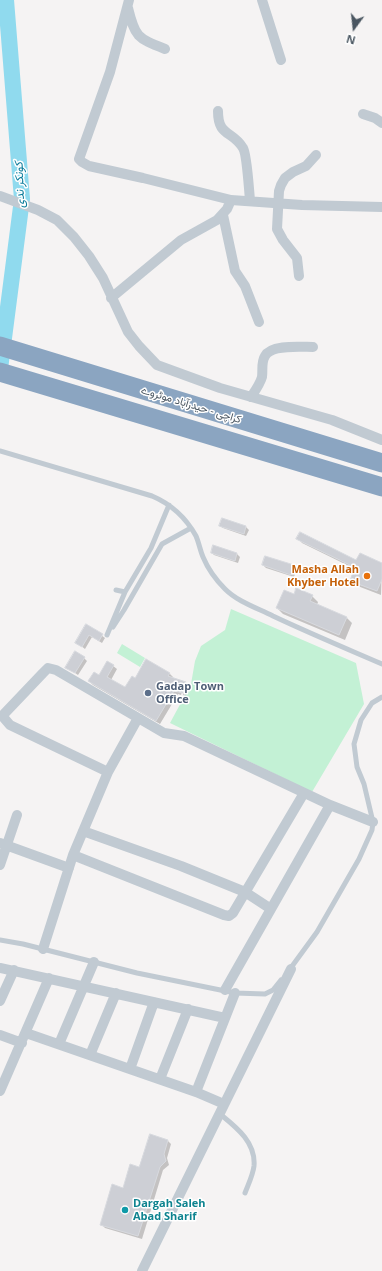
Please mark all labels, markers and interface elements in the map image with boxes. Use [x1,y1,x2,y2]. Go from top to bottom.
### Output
north arrow [334,8,374,48]
text: N [345,32,357,48]
water label: کونکر ندی [12,162,28,208]
street label: کراچی - حیدرآباد موٹروے [139,383,243,427]
place label: Masha Allah Khyber Hotel [287,563,359,589]
marker: Masha Allah Khyber Hotel [362,571,372,581]
place label: Gadap Town Office [156,680,224,706]
marker: Gadap Town Office [143,688,153,698]
place label: Dargah Saleh Abad Sharif [133,1197,206,1223]
marker: Dargah Saleh Abad Sharif [120,1205,130,1215]

